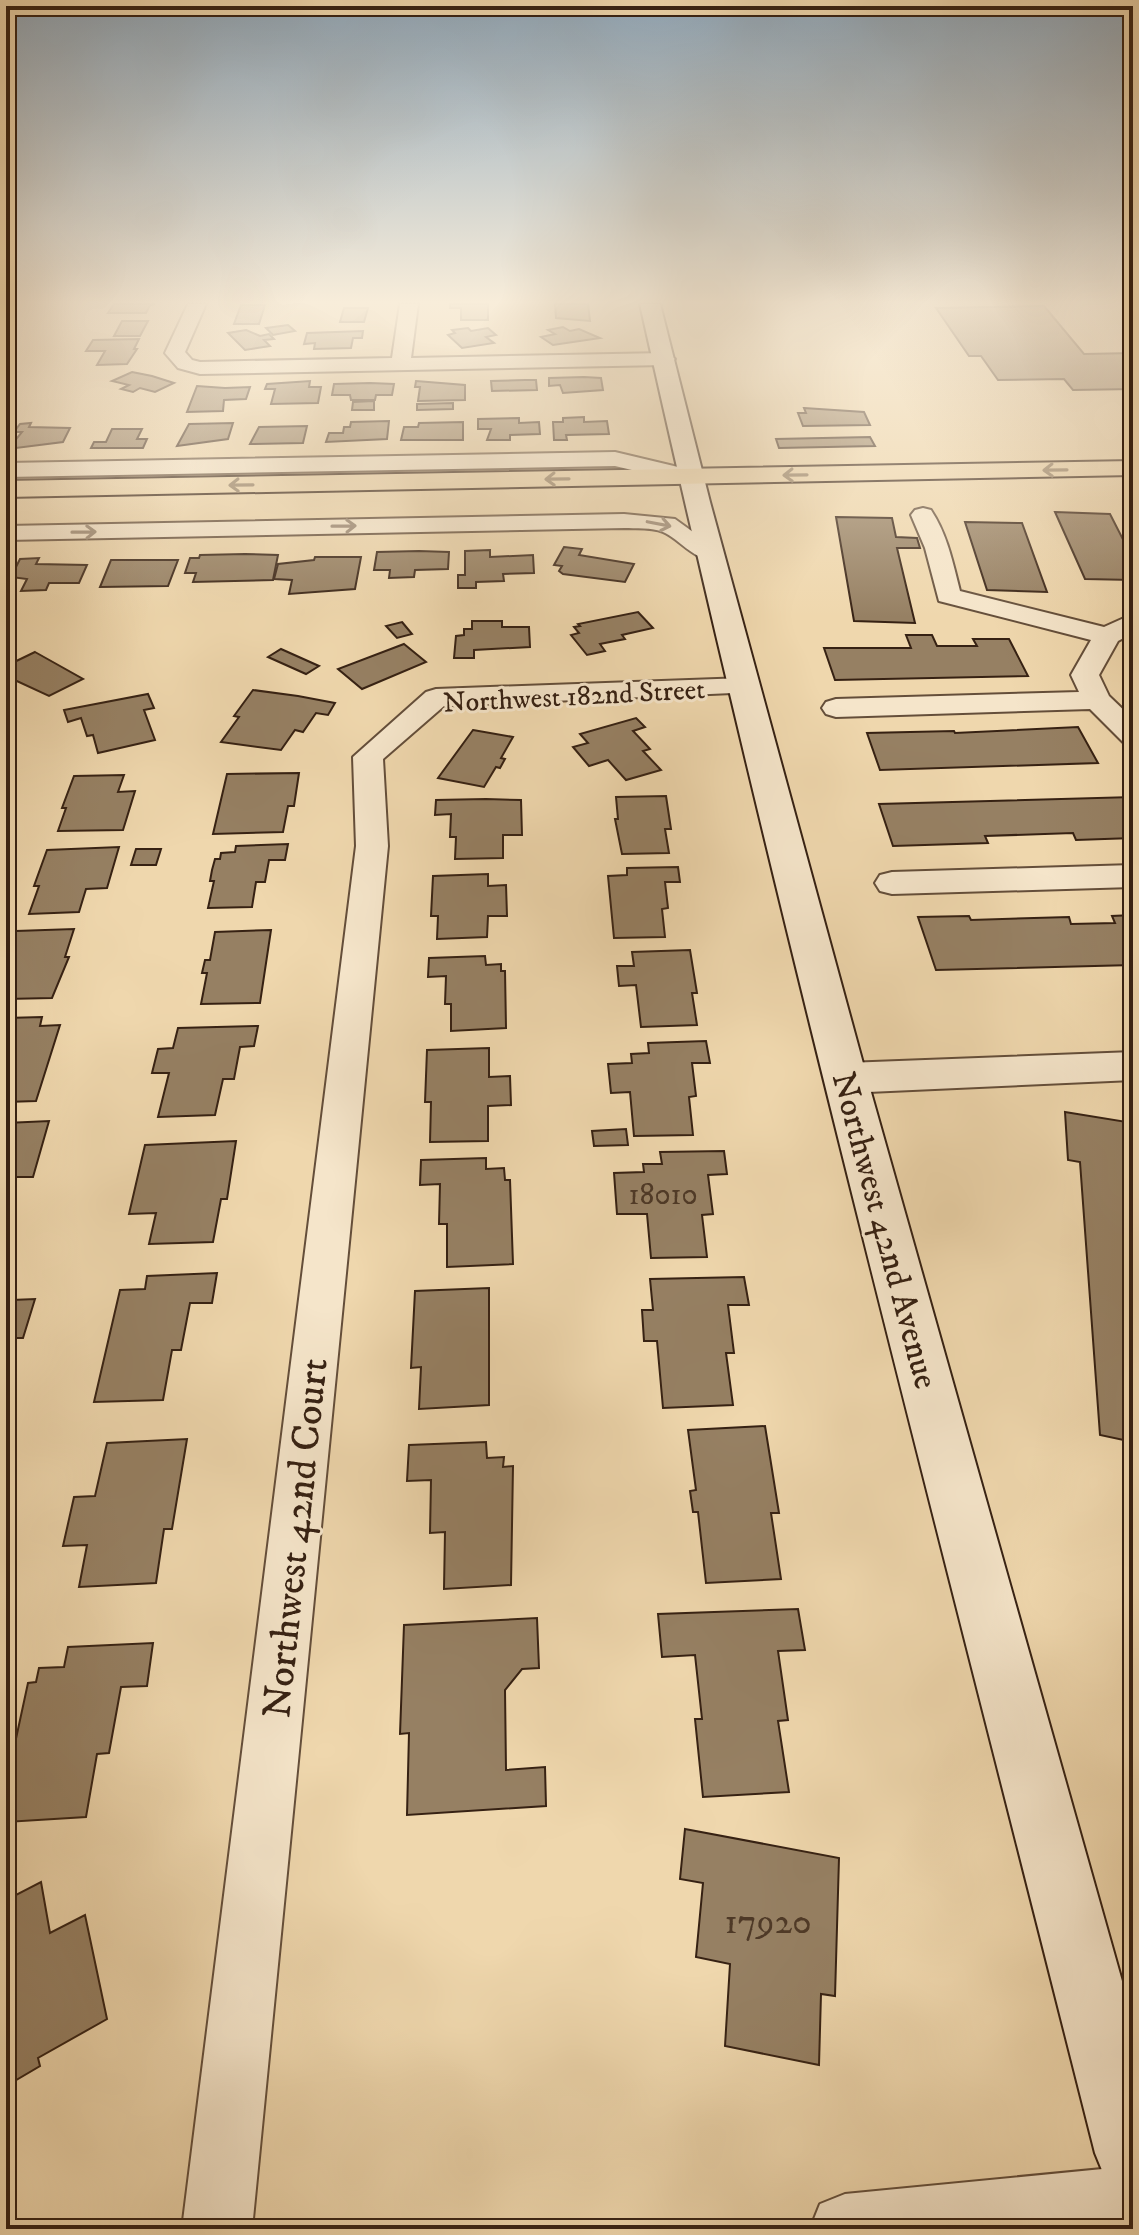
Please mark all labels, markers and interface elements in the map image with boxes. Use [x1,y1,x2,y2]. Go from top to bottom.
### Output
one-way arrow [1042,462,1069,478]
one-way arrow [782,467,809,482]
one-way arrow [544,471,571,487]
one-way arrow [228,477,255,493]
one-way arrow [646,518,672,533]
one-way arrow [330,519,357,534]
one-way arrow [70,524,97,539]
street label: Northwest 182nd Street [442,672,706,721]
street label: Northwest 42nd Avenue [822,1067,947,1394]
house number: 18010 [628,1177,698,1214]
street label: Northwest 42nd Court [253,1356,341,1721]
house number: 17920 [724,1900,812,1945]

